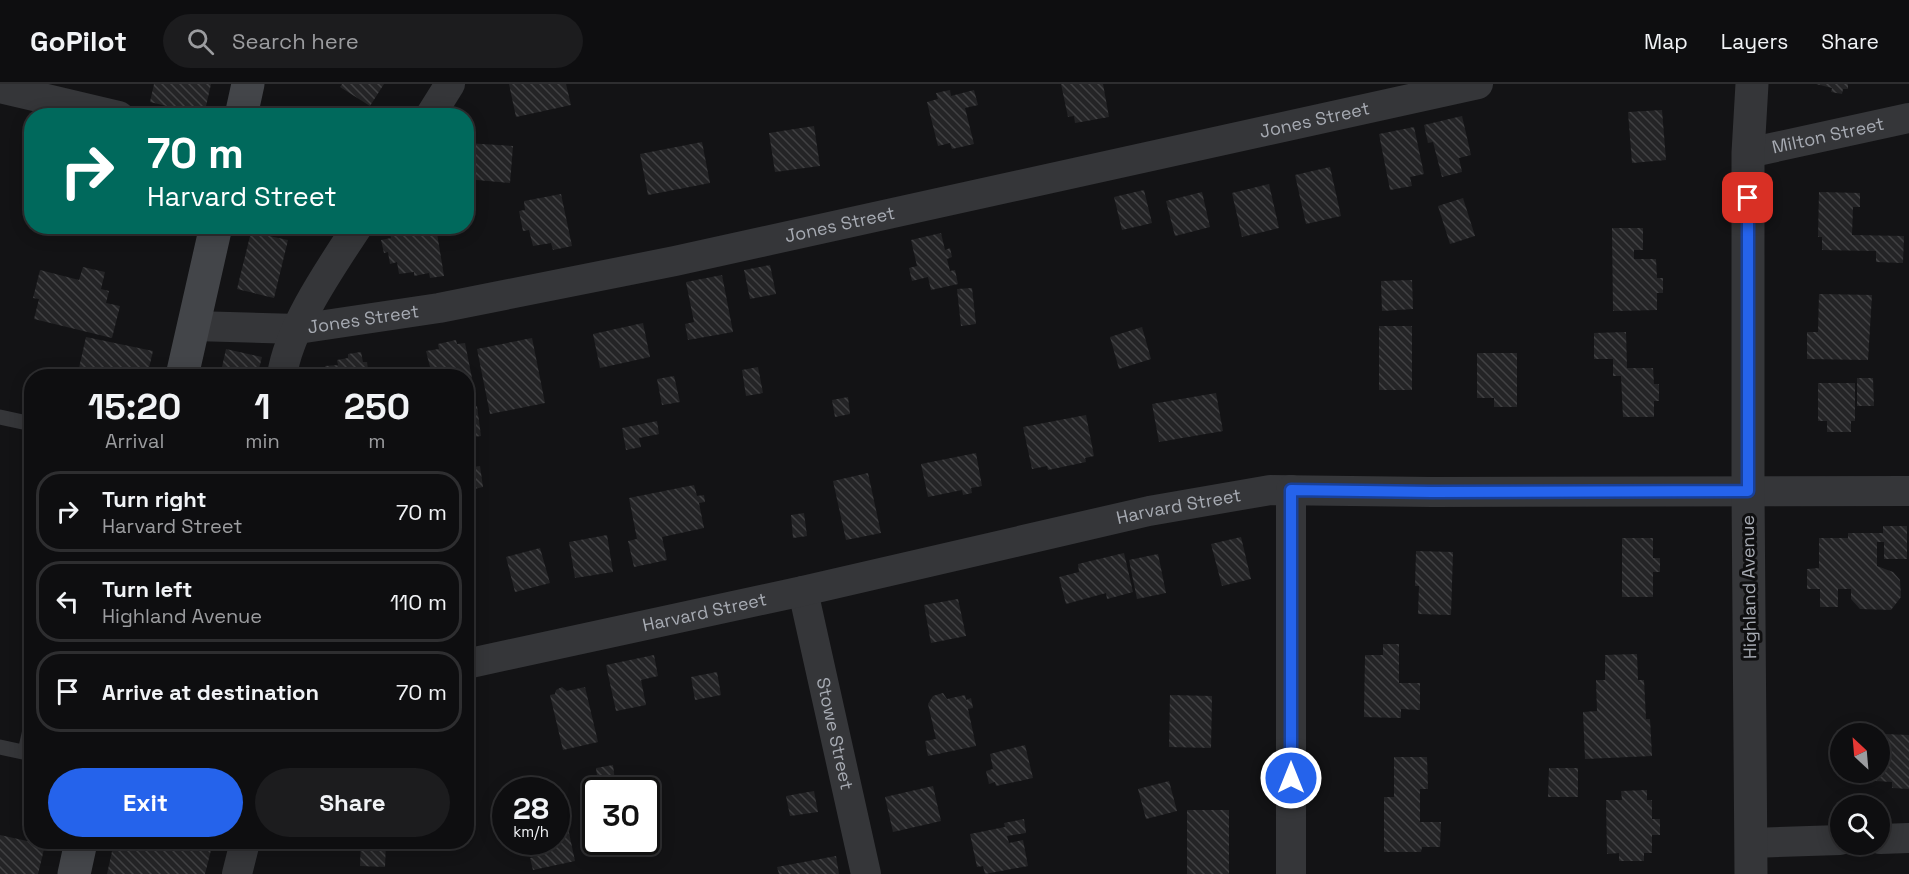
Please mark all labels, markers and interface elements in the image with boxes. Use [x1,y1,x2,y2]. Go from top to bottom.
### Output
search box [163,14,583,68]
text: GoPilot [30,23,127,59]
icon: search [184,25,217,58]
text: Search here [232,27,359,55]
text: Map [1644,28,1688,55]
text: Layers [1721,28,1788,55]
text: Share [1821,28,1879,55]
street label: Jones Street [1257,96,1372,143]
street label: Milton Street [1770,112,1886,158]
text: 70 m [147,127,244,180]
icon: right [48,132,126,210]
pin [1722,172,1773,223]
text: Harvard Street [147,179,337,214]
icon: arrive [1731,181,1764,214]
street label: Jones Street [782,201,897,247]
street label: Jones Street [306,299,420,338]
text: 15:20 [88,384,181,430]
text: 1 [254,384,271,430]
text: 250 [344,384,410,430]
text: Arrival [105,428,164,454]
text: min [245,428,280,454]
text: m [368,428,385,454]
street label: Harvard Street [1114,483,1243,529]
text: Turn right [102,485,207,513]
icon: right [51,495,84,528]
text: 70 m [396,498,447,526]
text: Harvard Street [102,513,242,539]
street label: Highland Avenue [1736,515,1761,659]
text: Turn left [102,575,192,603]
icon: left [51,585,84,618]
street label: Harvard Street [640,587,769,636]
text: 110 m [390,588,447,616]
text: Highland Avenue [102,603,262,629]
icon: arrive [51,675,84,708]
street label: Stowe Street [812,675,859,792]
text: Arrive at destination [102,678,319,706]
text: 70 m [396,678,447,706]
north arrow [1830,723,1890,783]
map controls [1830,723,1890,855]
position arrow [1259,746,1323,810]
button: Exit [48,768,243,837]
button: Share [255,768,450,837]
speed limit sign: 30 [582,777,660,855]
text: 28 [513,789,549,828]
button: search [1830,795,1890,855]
text: km/h [513,822,549,841]

